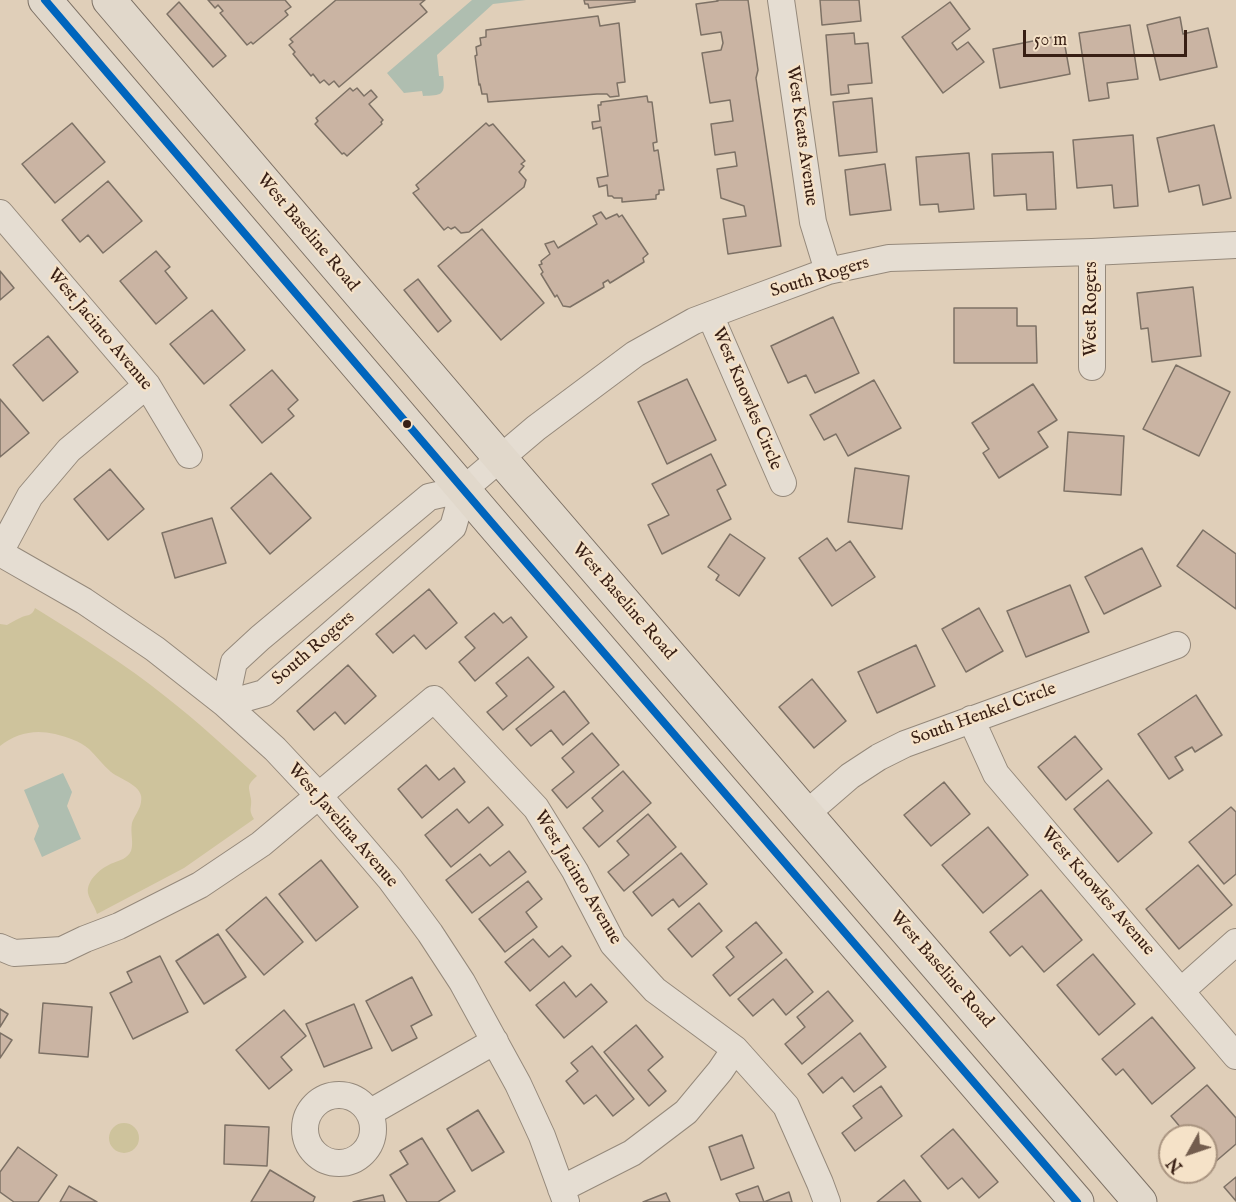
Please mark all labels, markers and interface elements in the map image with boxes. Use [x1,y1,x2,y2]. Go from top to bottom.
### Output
scale bar [1026,18,1190,56]
text: 50 m [1034,29,1067,52]
street label: West Keats Avenue [780,64,822,208]
street label: West Baseline Road [251,170,363,296]
street label: South Rogers [768,253,872,303]
street label: West Rogers [1081,261,1103,357]
street label: West Jacinto Avenue [42,265,156,395]
street label: West Knowles Circle [706,324,786,474]
unlabelled marker [401,418,413,430]
street label: West Baseline Road [566,539,680,665]
street label: South Rogers [268,607,360,691]
street label: South Henkel Circle [909,679,1059,751]
street label: West Javelina Avenue [282,759,402,893]
street label: West Jacinto Avenue [528,807,626,949]
street label: West Knowles Avenue [1035,823,1159,961]
street label: West Baseline Road [884,907,998,1033]
north arrow [1158,1124,1218,1184]
text: N [1164,1153,1188,1176]

